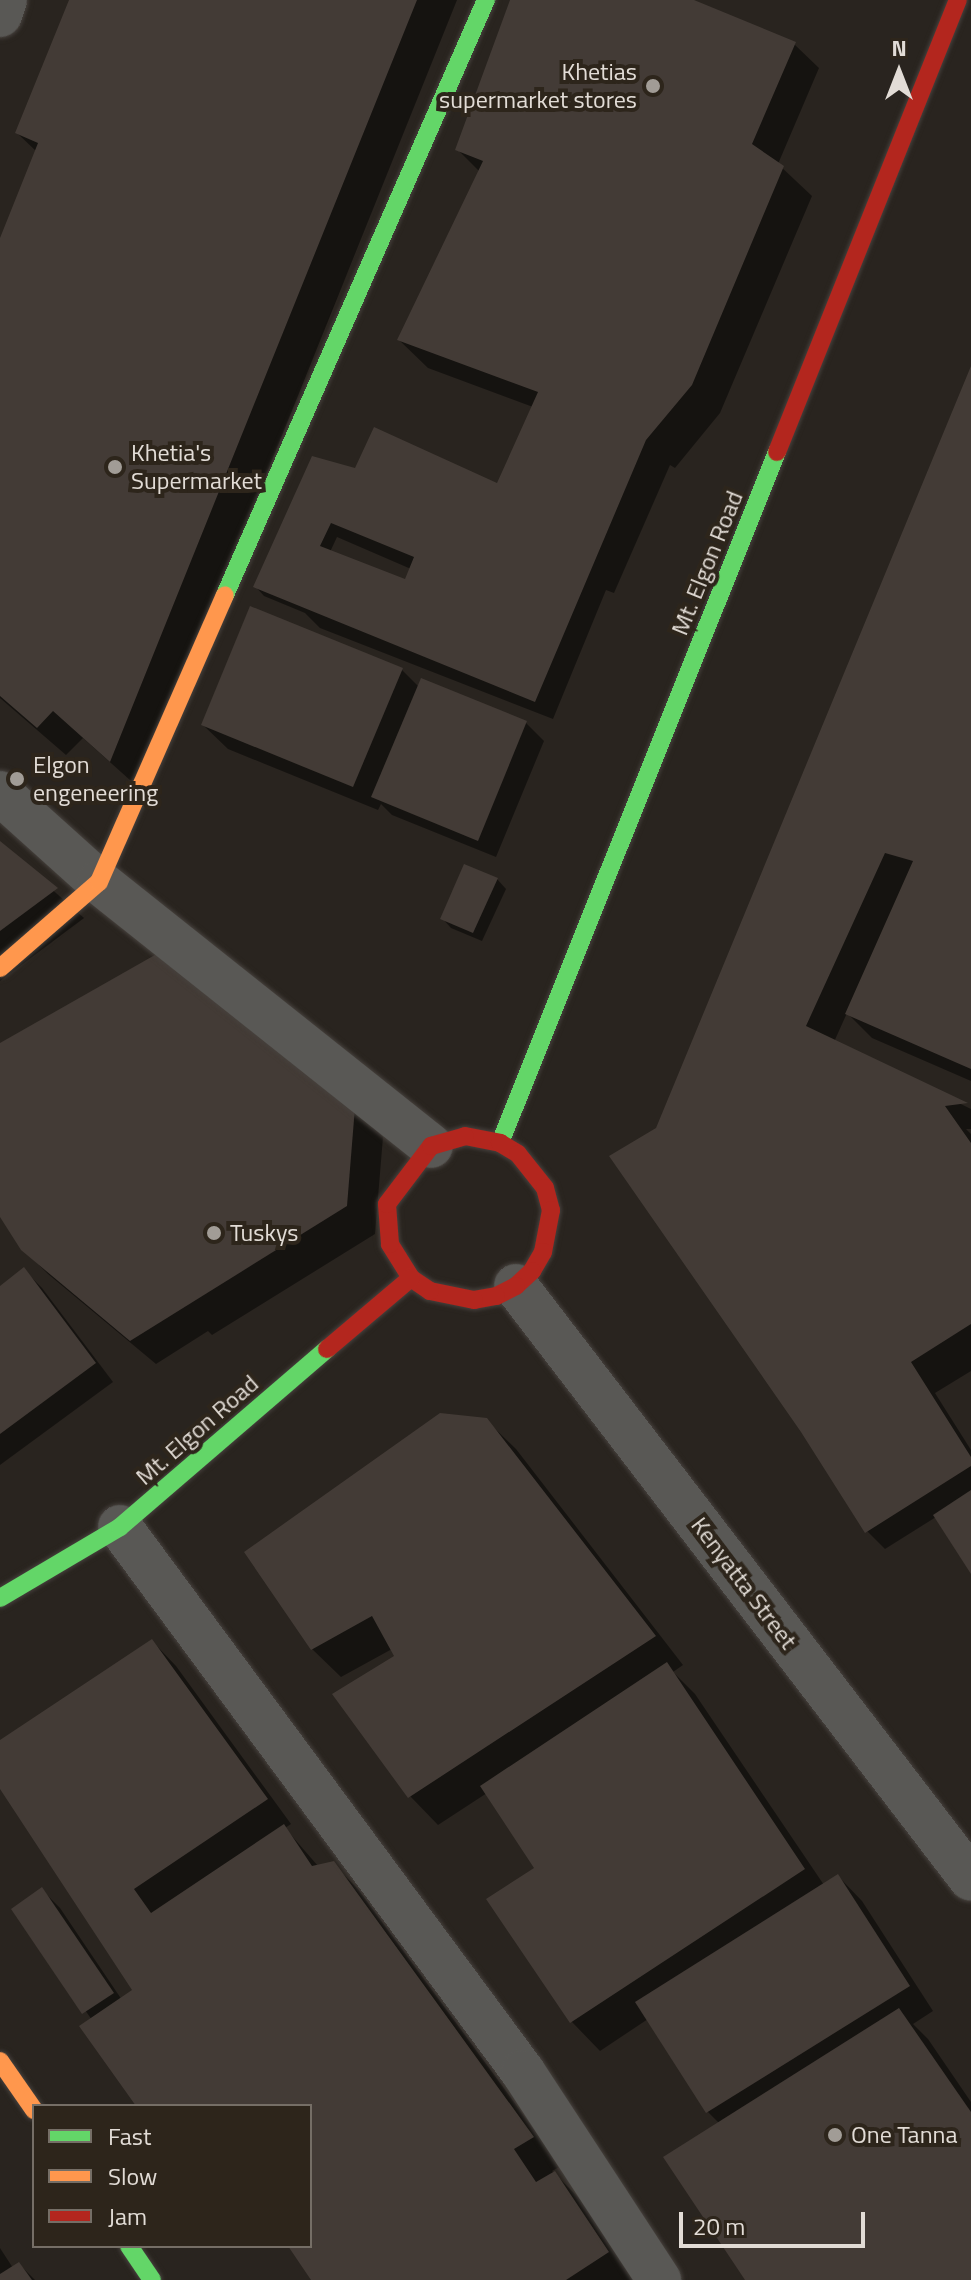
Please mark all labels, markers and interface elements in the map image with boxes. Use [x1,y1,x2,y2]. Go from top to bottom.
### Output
text: N [891,31,907,65]
north arrow [859,32,939,112]
place label: Khetias supermarket stores [439,58,637,114]
marker: Khetias supermarket stores [644,77,662,95]
place label: Khetia's Supermarket [131,439,262,495]
marker: Khetia's Supermarket [106,458,124,476]
street label: Mt. Elgon Road [665,487,749,639]
place label: Elgon engeneering [33,751,158,807]
marker: Elgon engeneering [8,770,26,788]
place label: Tuskys [230,1219,299,1247]
marker: Tuskys [205,1224,223,1242]
street label: Mt. Elgon Road [130,1369,264,1491]
street label: Kenyatta Street [685,1511,803,1655]
legend [32,2104,312,2248]
text: Fast [108,2118,151,2154]
place label: One Tanna [851,2121,957,2149]
marker: One Tanna [826,2126,844,2144]
text: Slow [108,2158,157,2194]
scale bar [683,2196,869,2246]
text: Jam [108,2198,147,2234]
text: 20 m [693,2208,745,2244]

